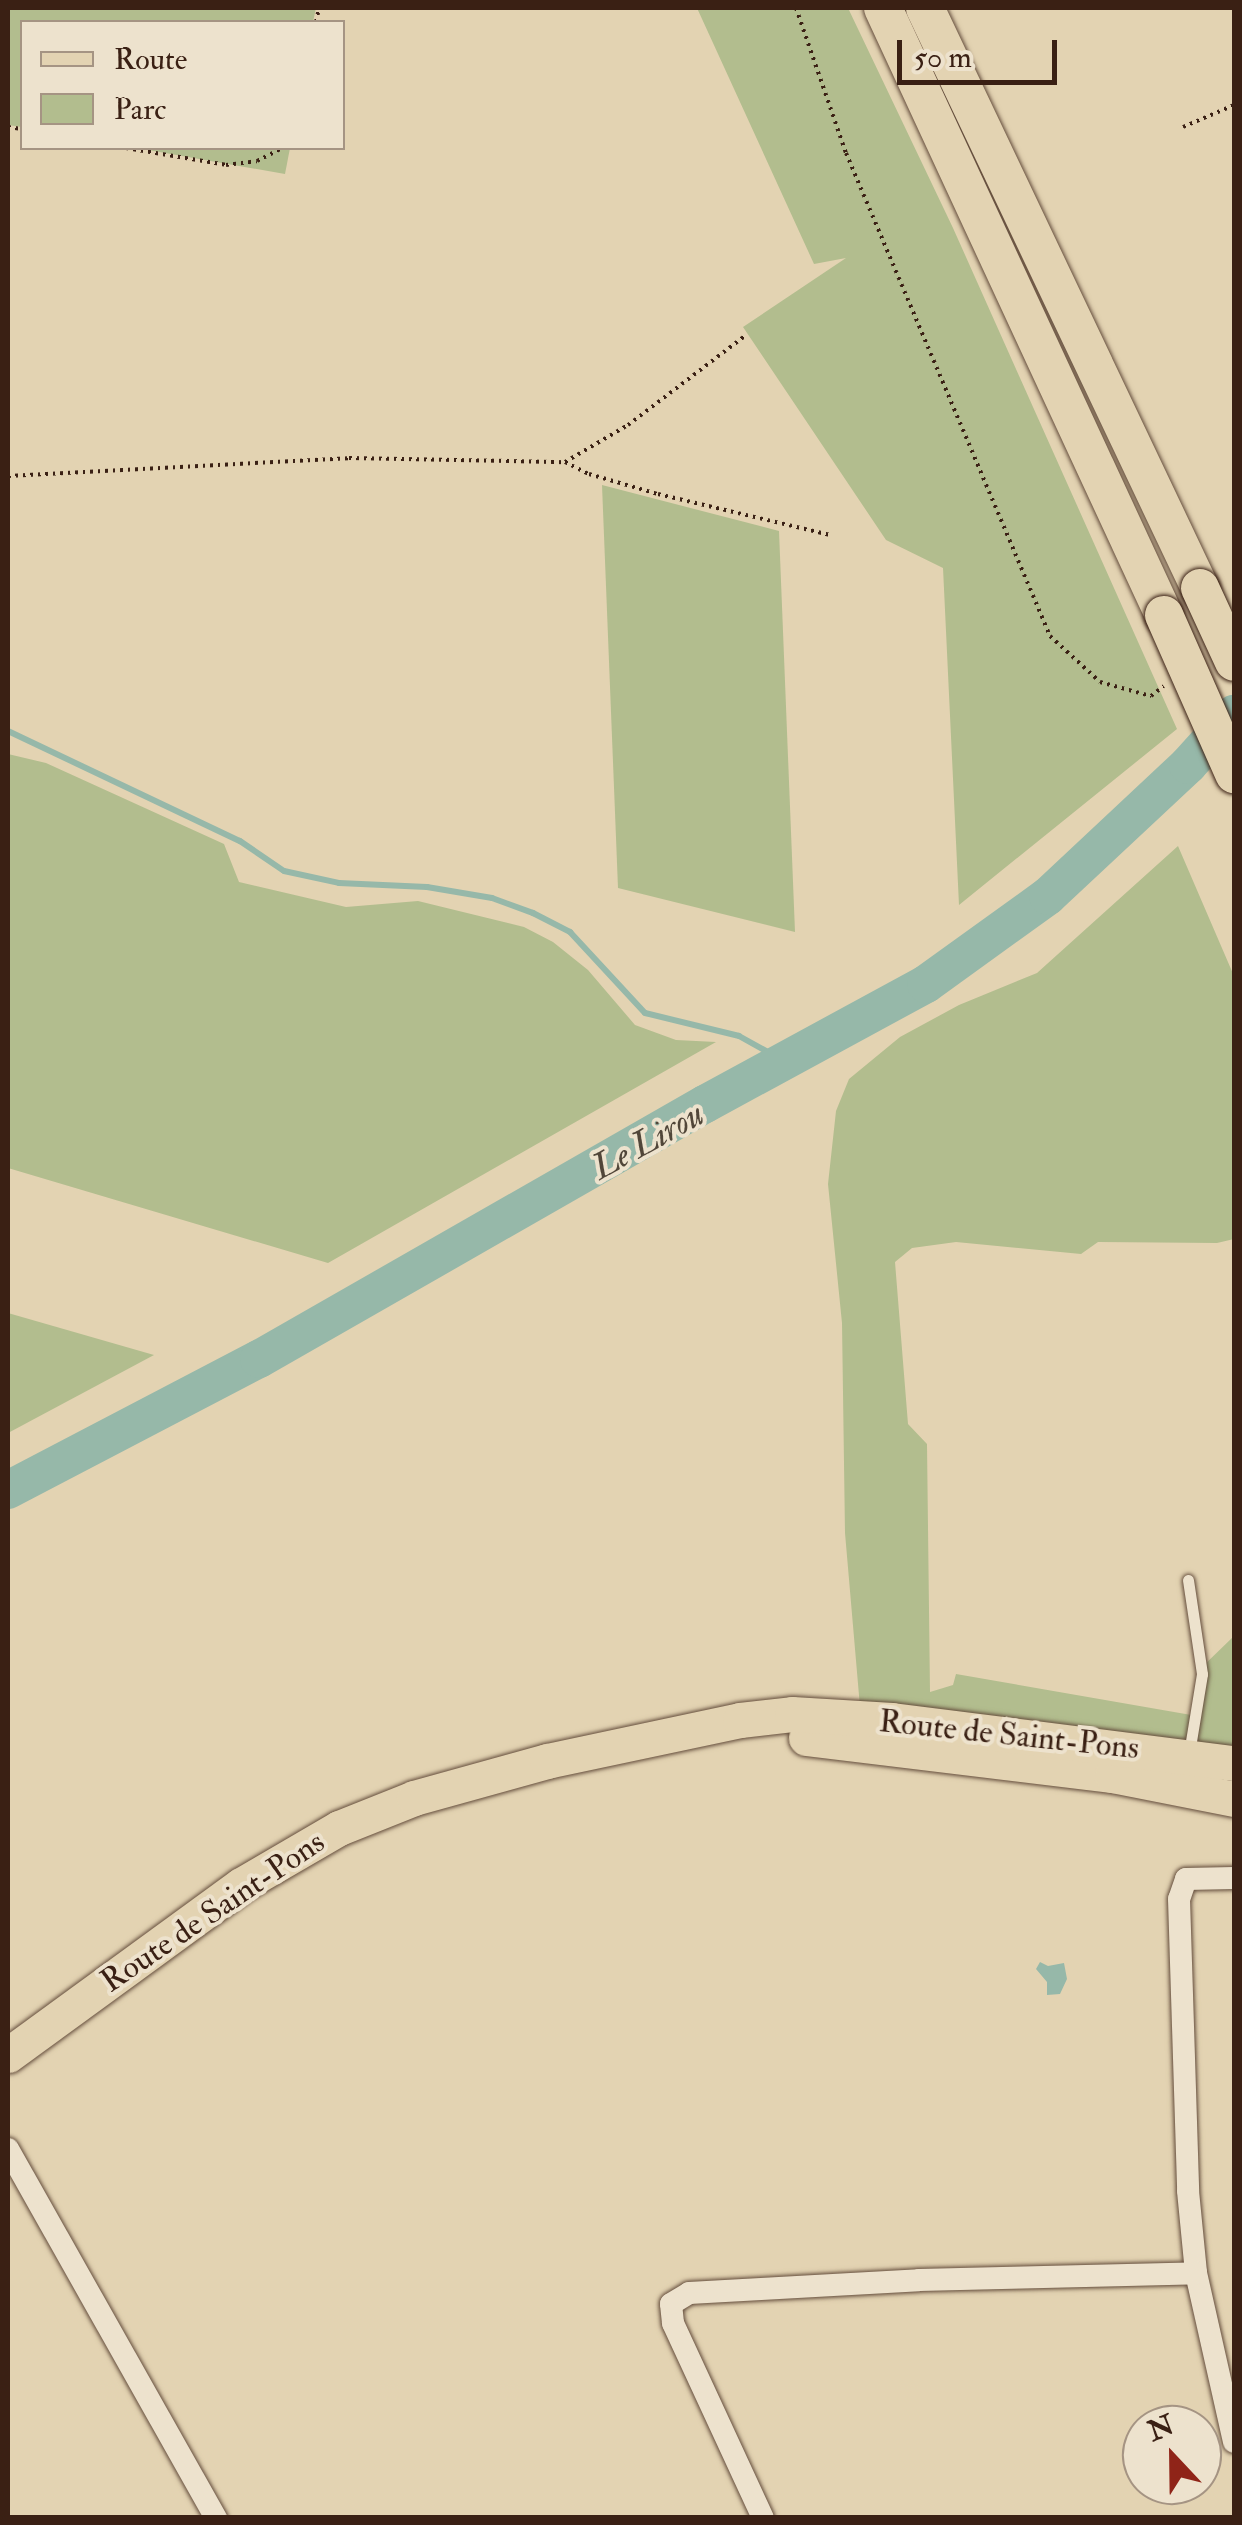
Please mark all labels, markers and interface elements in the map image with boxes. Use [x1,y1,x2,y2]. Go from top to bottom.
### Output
legend [20,20,345,150]
scale bar [902,20,1062,82]
text: 50 m [914,39,972,76]
text: Route [114,41,187,78]
text: Parc [114,91,166,128]
water label: Le Lirou [585,1093,711,1189]
street label: Route de Saint-Pons [877,1702,1141,1768]
street label: Route de Saint-Pons [94,1823,332,2001]
north arrow [1122,2405,1222,2505]
text: N [1143,2408,1179,2450]

